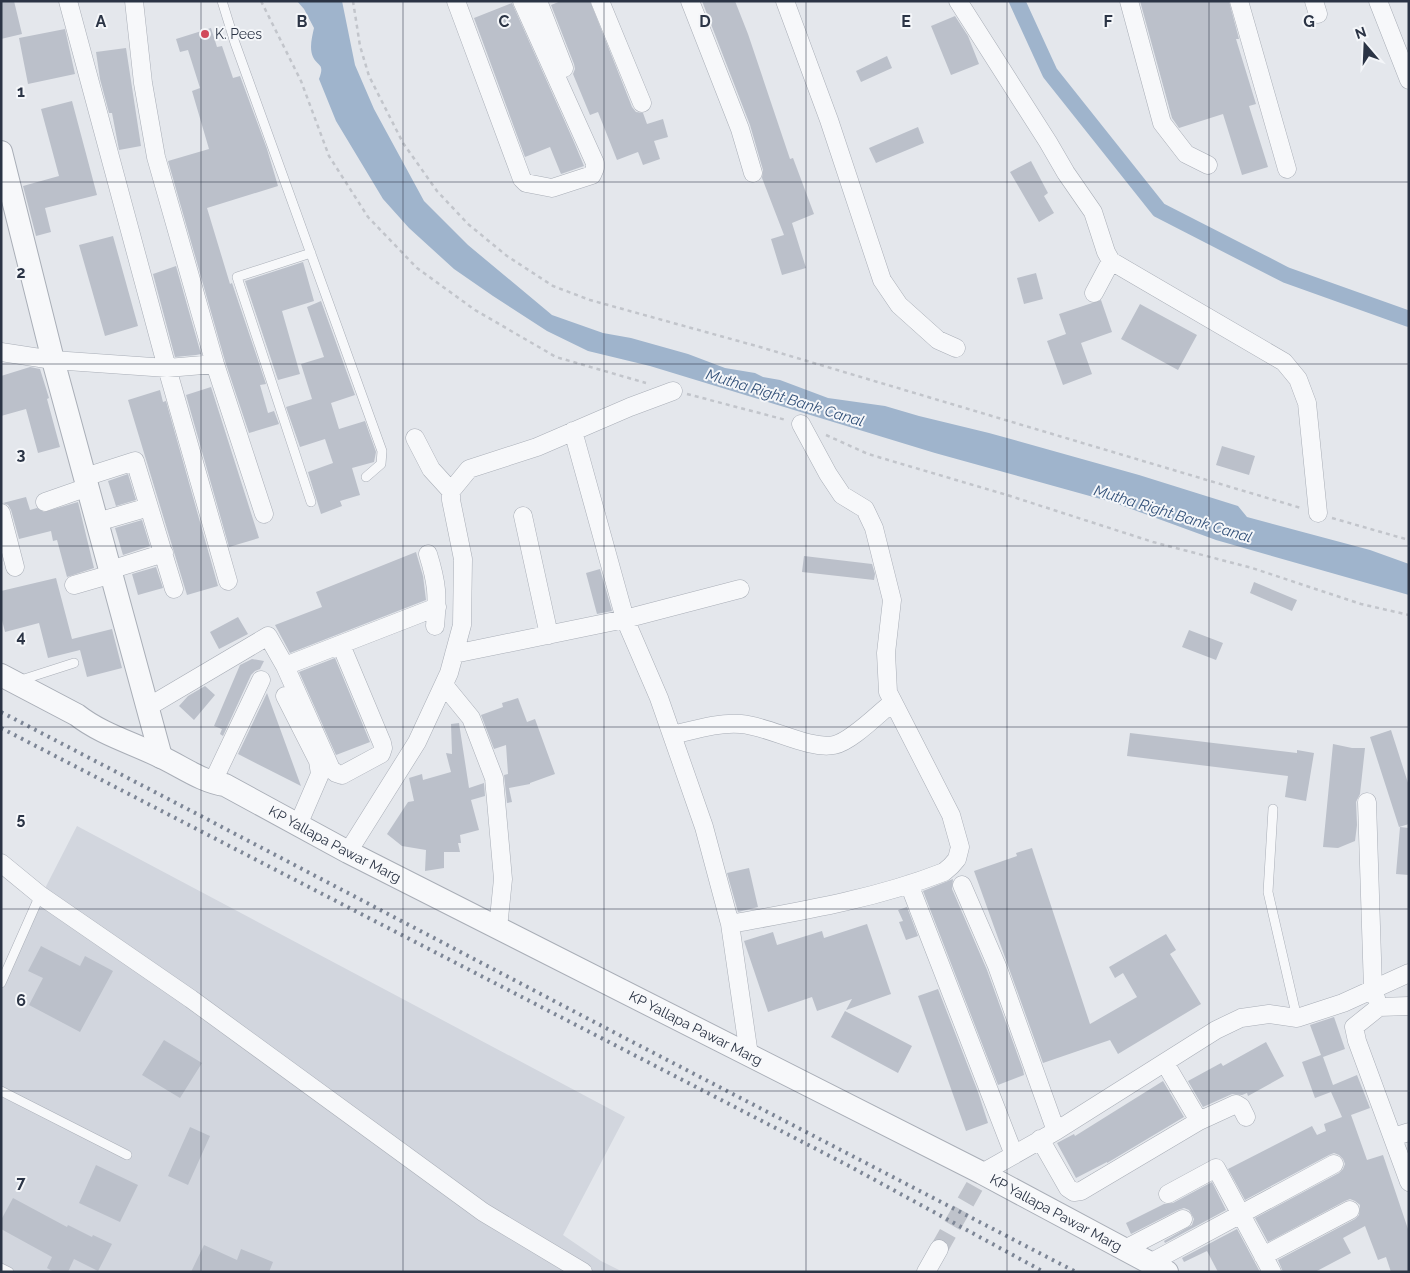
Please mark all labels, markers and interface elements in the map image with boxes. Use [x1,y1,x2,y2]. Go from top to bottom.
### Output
text: A [96,12,107,31]
text: B [297,12,308,31]
text: C [499,12,510,31]
text: D [699,12,711,31]
text: E [901,12,911,31]
text: F [1103,12,1113,31]
text: G [1303,12,1315,31]
north arrow [1340,20,1390,70]
text: N [1353,23,1368,42]
place label: K. Pees [215,26,262,42]
marker: K. Pees [199,28,211,40]
text: 1 [17,82,25,101]
text: 2 [16,263,26,282]
water label: Mutha Right Bank Canal [704,365,866,431]
text: 3 [17,445,26,464]
water label: Mutha Right Bank Canal [1092,481,1254,547]
text: 4 [16,627,26,646]
street label: KP Yallapa Pawar Marg [266,802,404,886]
text: 5 [17,809,26,828]
street label: KP Yallapa Pawar Marg [626,988,765,1068]
text: 6 [16,991,26,1010]
street label: KP Yallapa Pawar Marg [987,1171,1125,1254]
text: 7 [17,1173,26,1192]

